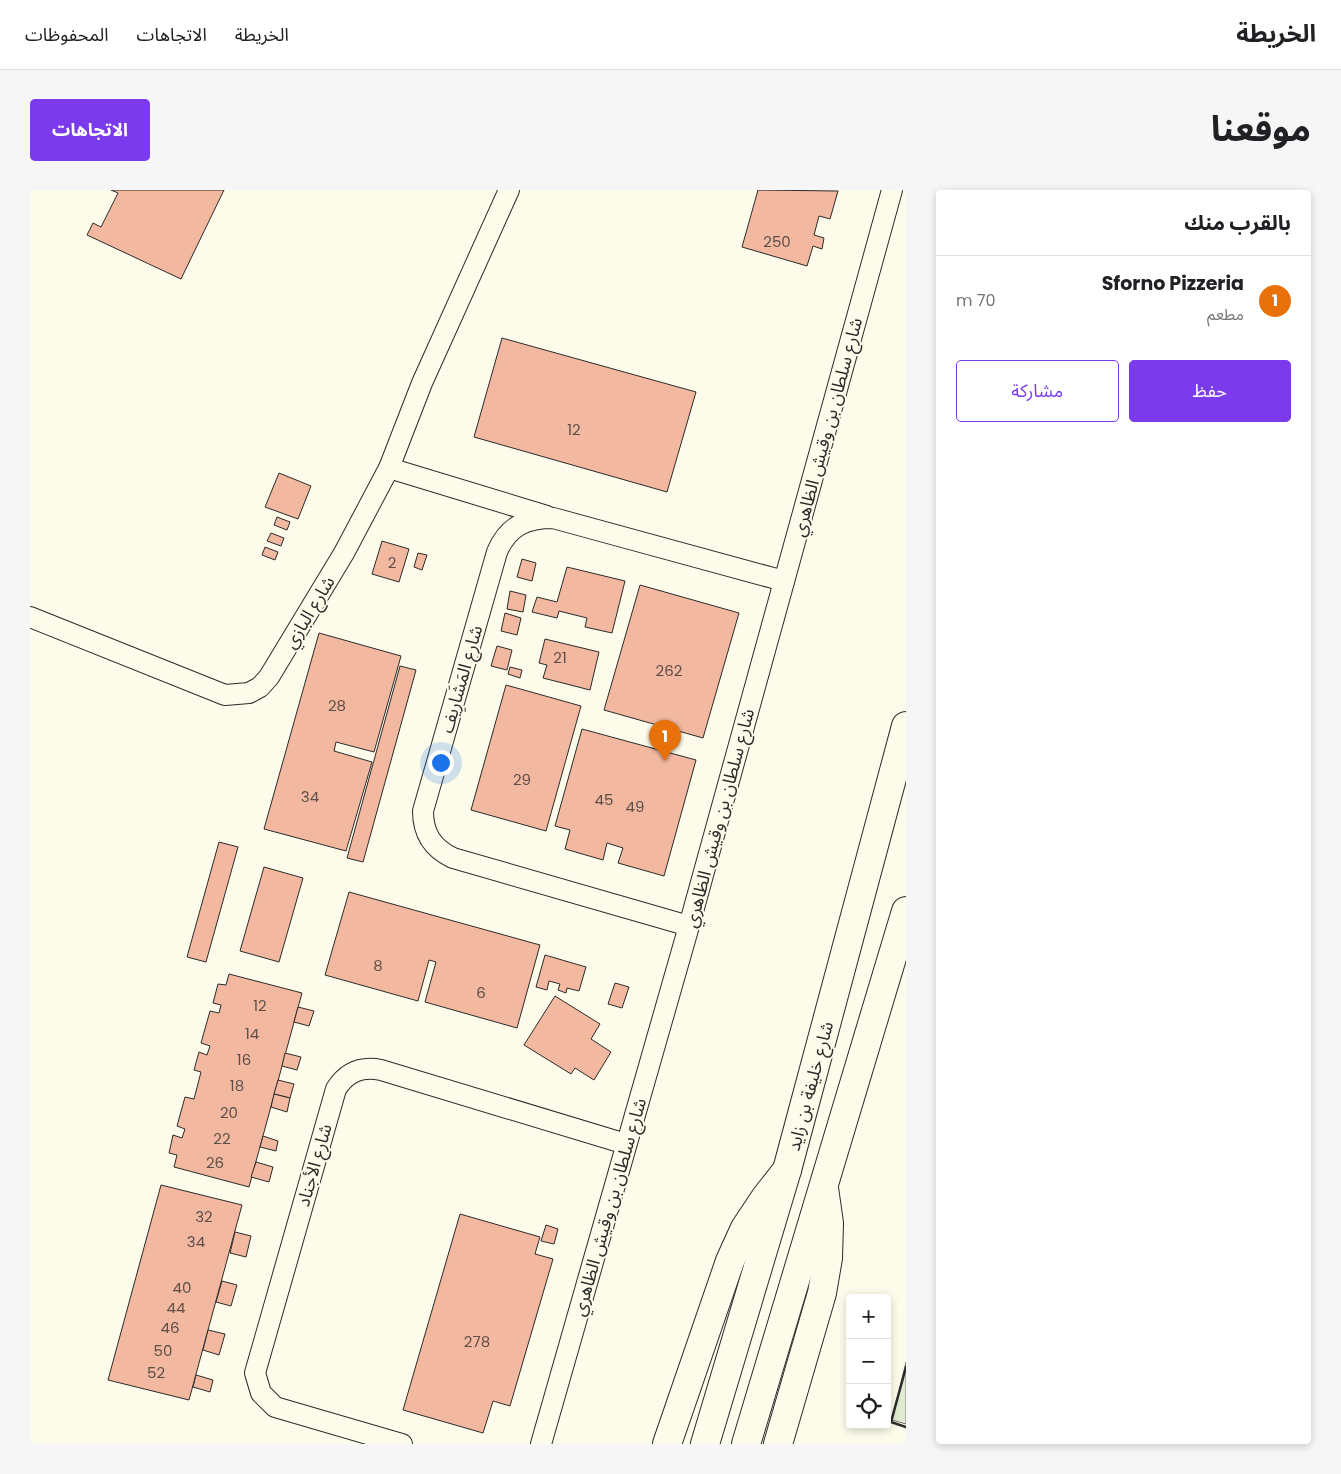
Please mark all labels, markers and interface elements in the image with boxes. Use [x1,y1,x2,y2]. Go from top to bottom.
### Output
text: الخريطة [1236,17,1316,50]
text: المحفوظات [25,22,109,47]
text: الاتجاهات [137,22,207,47]
text: الخريطة [235,22,289,47]
button: الاتجاهات [30,99,150,161]
text: موقعنا [1211,104,1311,153]
text: بالقرب منك [1184,208,1291,237]
house number: 250 [763,231,791,252]
text: Sforno Pizzeria [1102,270,1244,297]
text: 70 m [956,289,996,312]
text: 1 [1272,289,1278,312]
text: مطعم [1207,303,1244,326]
street label: شارع سلطان بن وقيش الظاهري [786,315,870,540]
button: مشاركة [956,360,1119,422]
button: حفظ [1129,360,1291,422]
house number: 12 [567,419,581,440]
house number: 2 [388,552,396,573]
street label: شارع البازي [278,571,342,654]
street label: شارع المَشَارِيف [434,622,490,736]
house number: 21 [553,647,567,668]
house number: 262 [656,660,682,681]
house number: 28 [328,695,346,716]
street label: شارع سلطان بن وقيش الظاهري [678,706,762,931]
pin: 1 [649,720,681,761]
your location [428,750,454,776]
house number: 29 [513,769,531,790]
house number: 34 [301,786,319,807]
house number: 45 [595,789,613,810]
house number: 49 [626,796,644,817]
house number: 8 [373,955,383,976]
house number: 6 [476,982,486,1003]
house number: 12 [253,995,267,1016]
street label: شارع خليفة بن زايد [781,1018,841,1154]
house number: 14 [245,1023,259,1044]
house number: 16 [237,1049,251,1070]
house number: 18 [230,1075,244,1096]
street label: شارع سلطان بن وقيش الظاهري [566,1095,654,1320]
house number: 20 [220,1102,238,1123]
street label: شارع الأجناد [290,1121,340,1210]
house number: 22 [213,1128,231,1149]
house number: 26 [206,1152,224,1173]
house number: 32 [195,1206,213,1227]
house number: 34 [187,1231,205,1252]
house number: 40 [173,1277,191,1298]
map controls [846,1294,891,1429]
button: + [846,1294,891,1339]
house number: 44 [167,1297,185,1318]
house number: 46 [161,1317,179,1338]
house number: 278 [464,1331,490,1352]
button: − [846,1339,891,1384]
house number: 50 [154,1340,172,1361]
house number: 52 [147,1362,165,1383]
button: locate [846,1384,891,1429]

